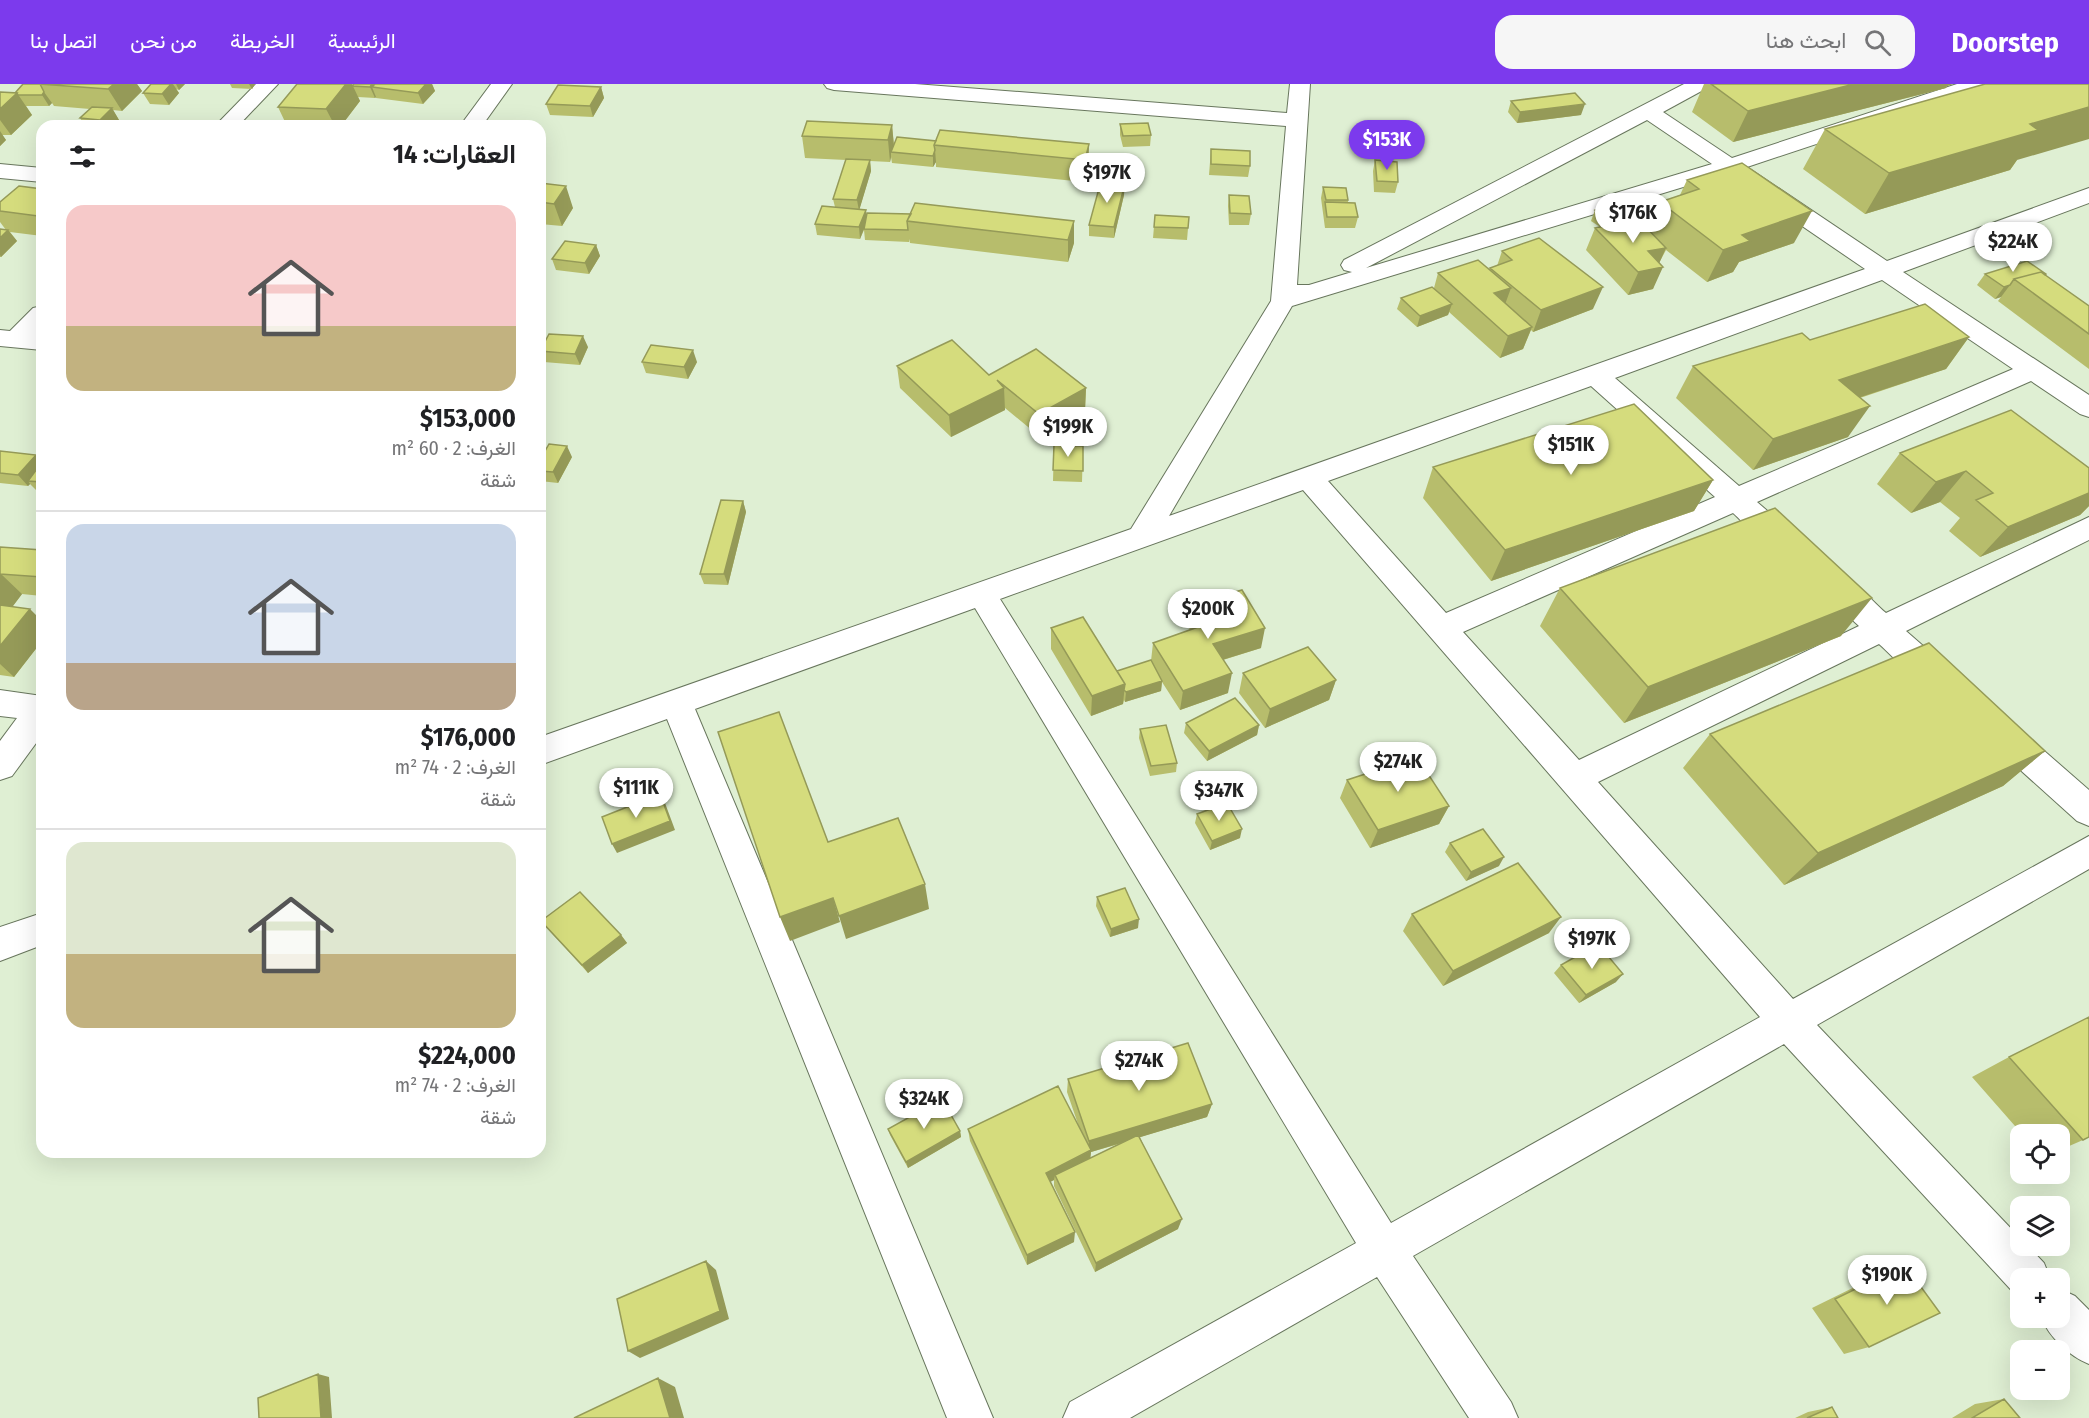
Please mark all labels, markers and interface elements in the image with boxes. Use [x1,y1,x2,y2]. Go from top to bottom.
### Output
search box [1495,15,1915,69]
icon: search [1861,26,1894,59]
text: Doorstep [1951,26,2059,59]
text: ابحث هنا [1766,27,1846,54]
text: اتصل بنا [30,28,97,54]
text: من نحن [130,28,197,54]
text: الخريطة [230,28,295,54]
text: الرئيسية [328,28,396,54]
pin: $153K [1345,120,1429,171]
text: $153K [1363,127,1411,151]
text: العقارات: 14 [393,139,516,170]
icon: filters [66,140,99,173]
pin: $197K [1065,153,1149,204]
text: $197K [1083,160,1131,184]
pin: $176K [1591,193,1675,244]
text: $176K [1609,200,1657,224]
pin: $224K [1971,222,2055,273]
text: $224K [1988,229,2038,253]
icon: home [237,244,345,352]
text: $153,000 [420,403,516,434]
pin: $199K [1026,407,1110,458]
text: $199K [1043,414,1093,438]
pin: $151K [1529,425,1613,476]
text: $151K [1548,432,1594,456]
text: الغرف: 2 · 60 m² [391,436,516,460]
text: شقة [480,468,516,492]
icon: home [237,563,345,671]
pin: $200K [1166,589,1250,640]
text: $200K [1182,596,1234,620]
text: $176,000 [421,722,516,753]
pin: $274K [1356,742,1440,793]
text: $274K [1374,749,1422,773]
text: الغرف: 2 · 74 m² [395,755,516,779]
pin: $111K [594,768,678,819]
pin: $347K [1177,771,1261,822]
text: $111K [613,775,659,799]
text: $347K [1194,778,1244,802]
text: شقة [480,787,516,811]
icon: home [237,881,345,989]
pin: $197K [1550,919,1634,970]
text: $197K [1568,926,1616,950]
text: $224,000 [418,1040,516,1071]
pin: $274K [1097,1041,1181,1092]
text: $274K [1115,1048,1163,1072]
text: الغرف: 2 · 74 m² [395,1073,516,1097]
pin: $324K [882,1079,966,1130]
text: $324K [899,1086,949,1110]
text: شقة [480,1105,516,1129]
map controls [2010,1124,2070,1400]
button: locate [2010,1124,2070,1184]
button: layers [2010,1196,2070,1256]
pin: $190K [1845,1255,1929,1306]
text: $190K [1862,1262,1912,1286]
button: + [2010,1268,2070,1328]
button: − [2010,1340,2070,1400]

